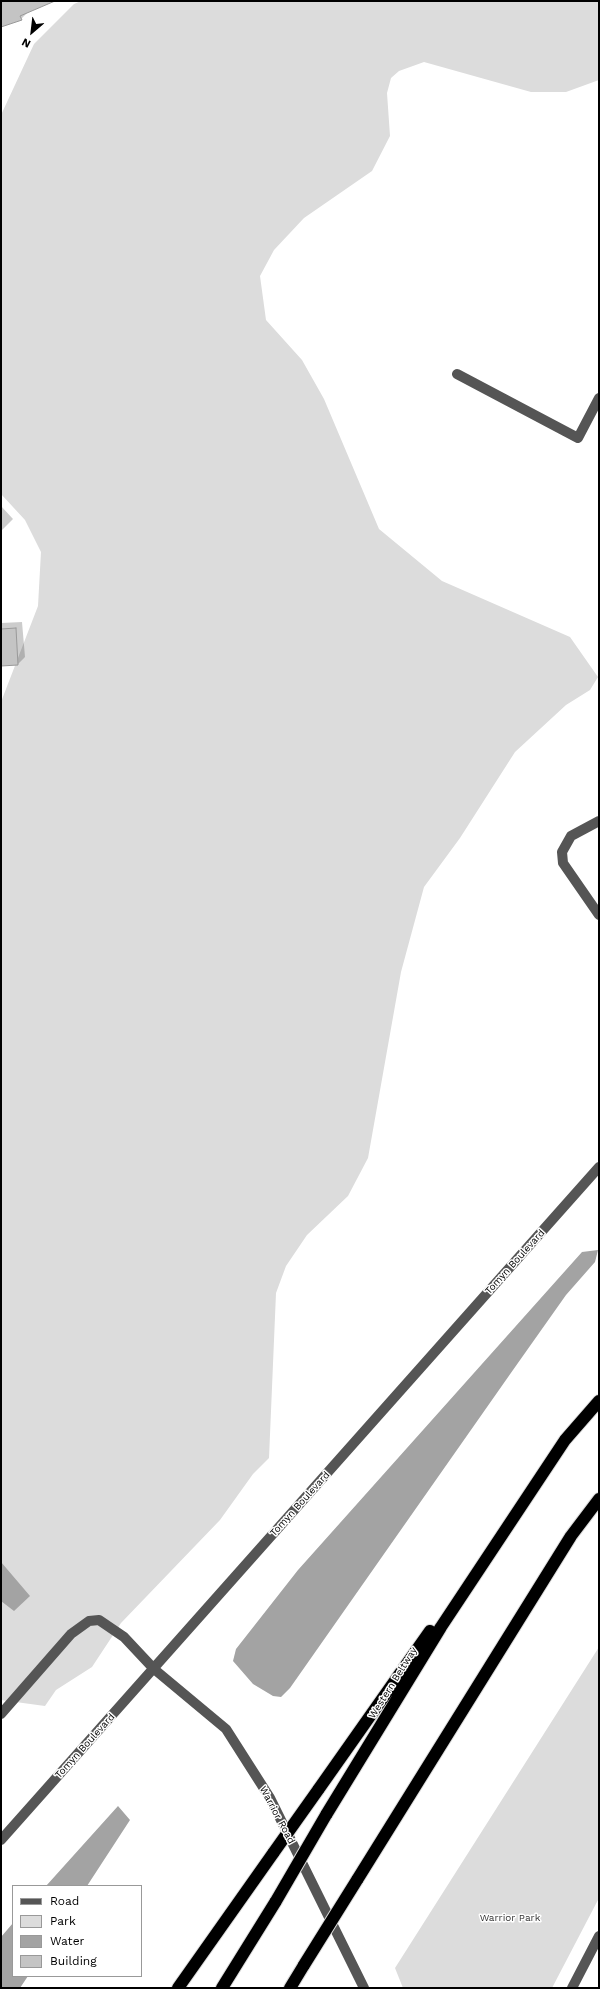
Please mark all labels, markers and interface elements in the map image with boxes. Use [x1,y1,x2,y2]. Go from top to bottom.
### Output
north arrow [12,12,52,52]
text: N [19,35,33,51]
street label: Tomyn Boulevard [483,1227,547,1297]
street label: Tomyn Boulevard [268,1469,332,1539]
street label: Western Beltway [366,1645,420,1721]
street label: Tomyn Boulevard [53,1711,117,1781]
street label: Warrior Road [257,1784,297,1846]
legend [12,1885,142,1977]
text: Road [50,1894,79,1908]
park label: Warrior Park [480,1912,540,1924]
text: Park [50,1914,76,1928]
text: Water [50,1934,84,1948]
text: Building [50,1954,97,1968]

